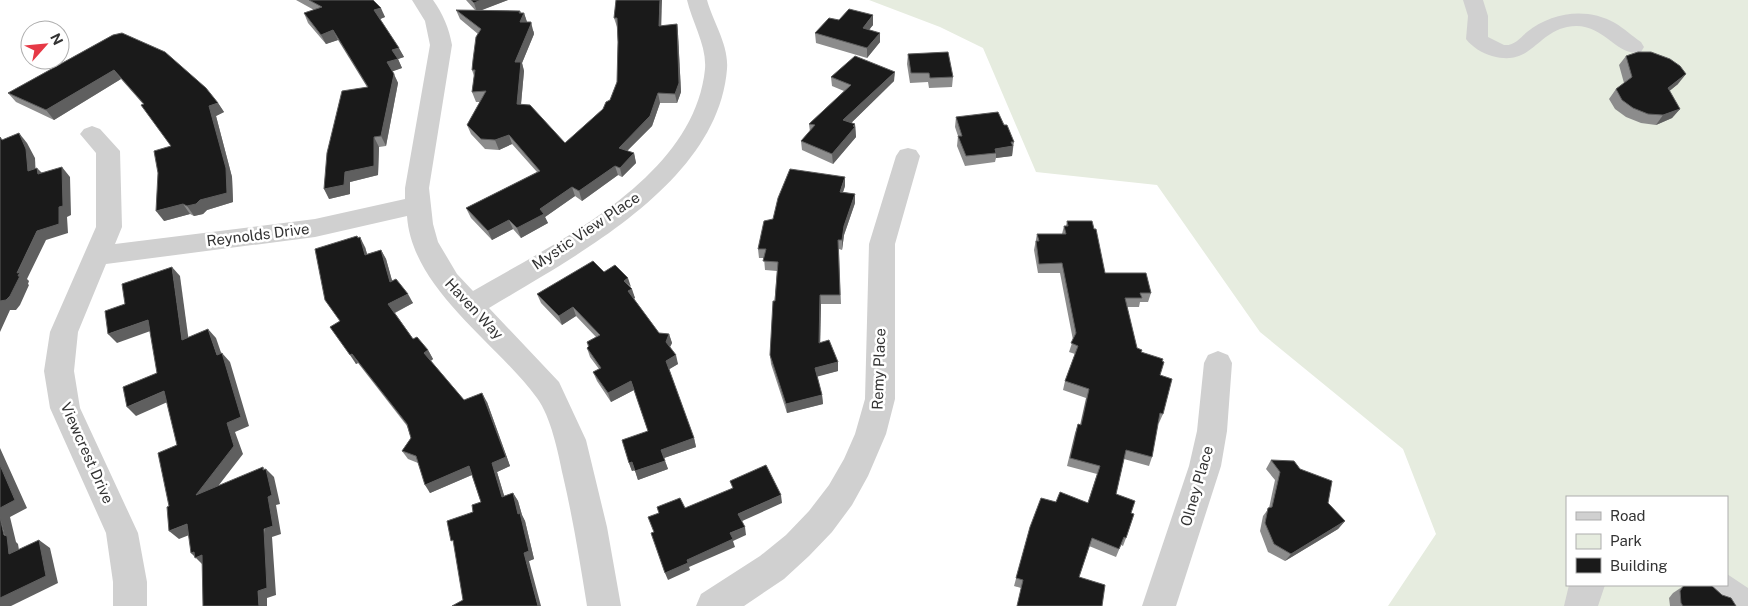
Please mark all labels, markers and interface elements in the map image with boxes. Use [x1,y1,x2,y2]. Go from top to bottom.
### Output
north arrow [20,20,70,70]
text: N [47,31,66,48]
street label: Mystic View Place [529,188,643,273]
street label: Reynolds Drive [205,220,310,249]
street label: Haven Way [442,275,507,343]
street label: Remy Place [869,328,888,410]
street label: Viewcrest Drive [58,400,117,506]
street label: Olney Place [1177,444,1216,528]
legend [1566,496,1728,586]
text: Road [1610,507,1646,524]
text: Park [1610,532,1642,549]
text: Building [1610,557,1668,574]

